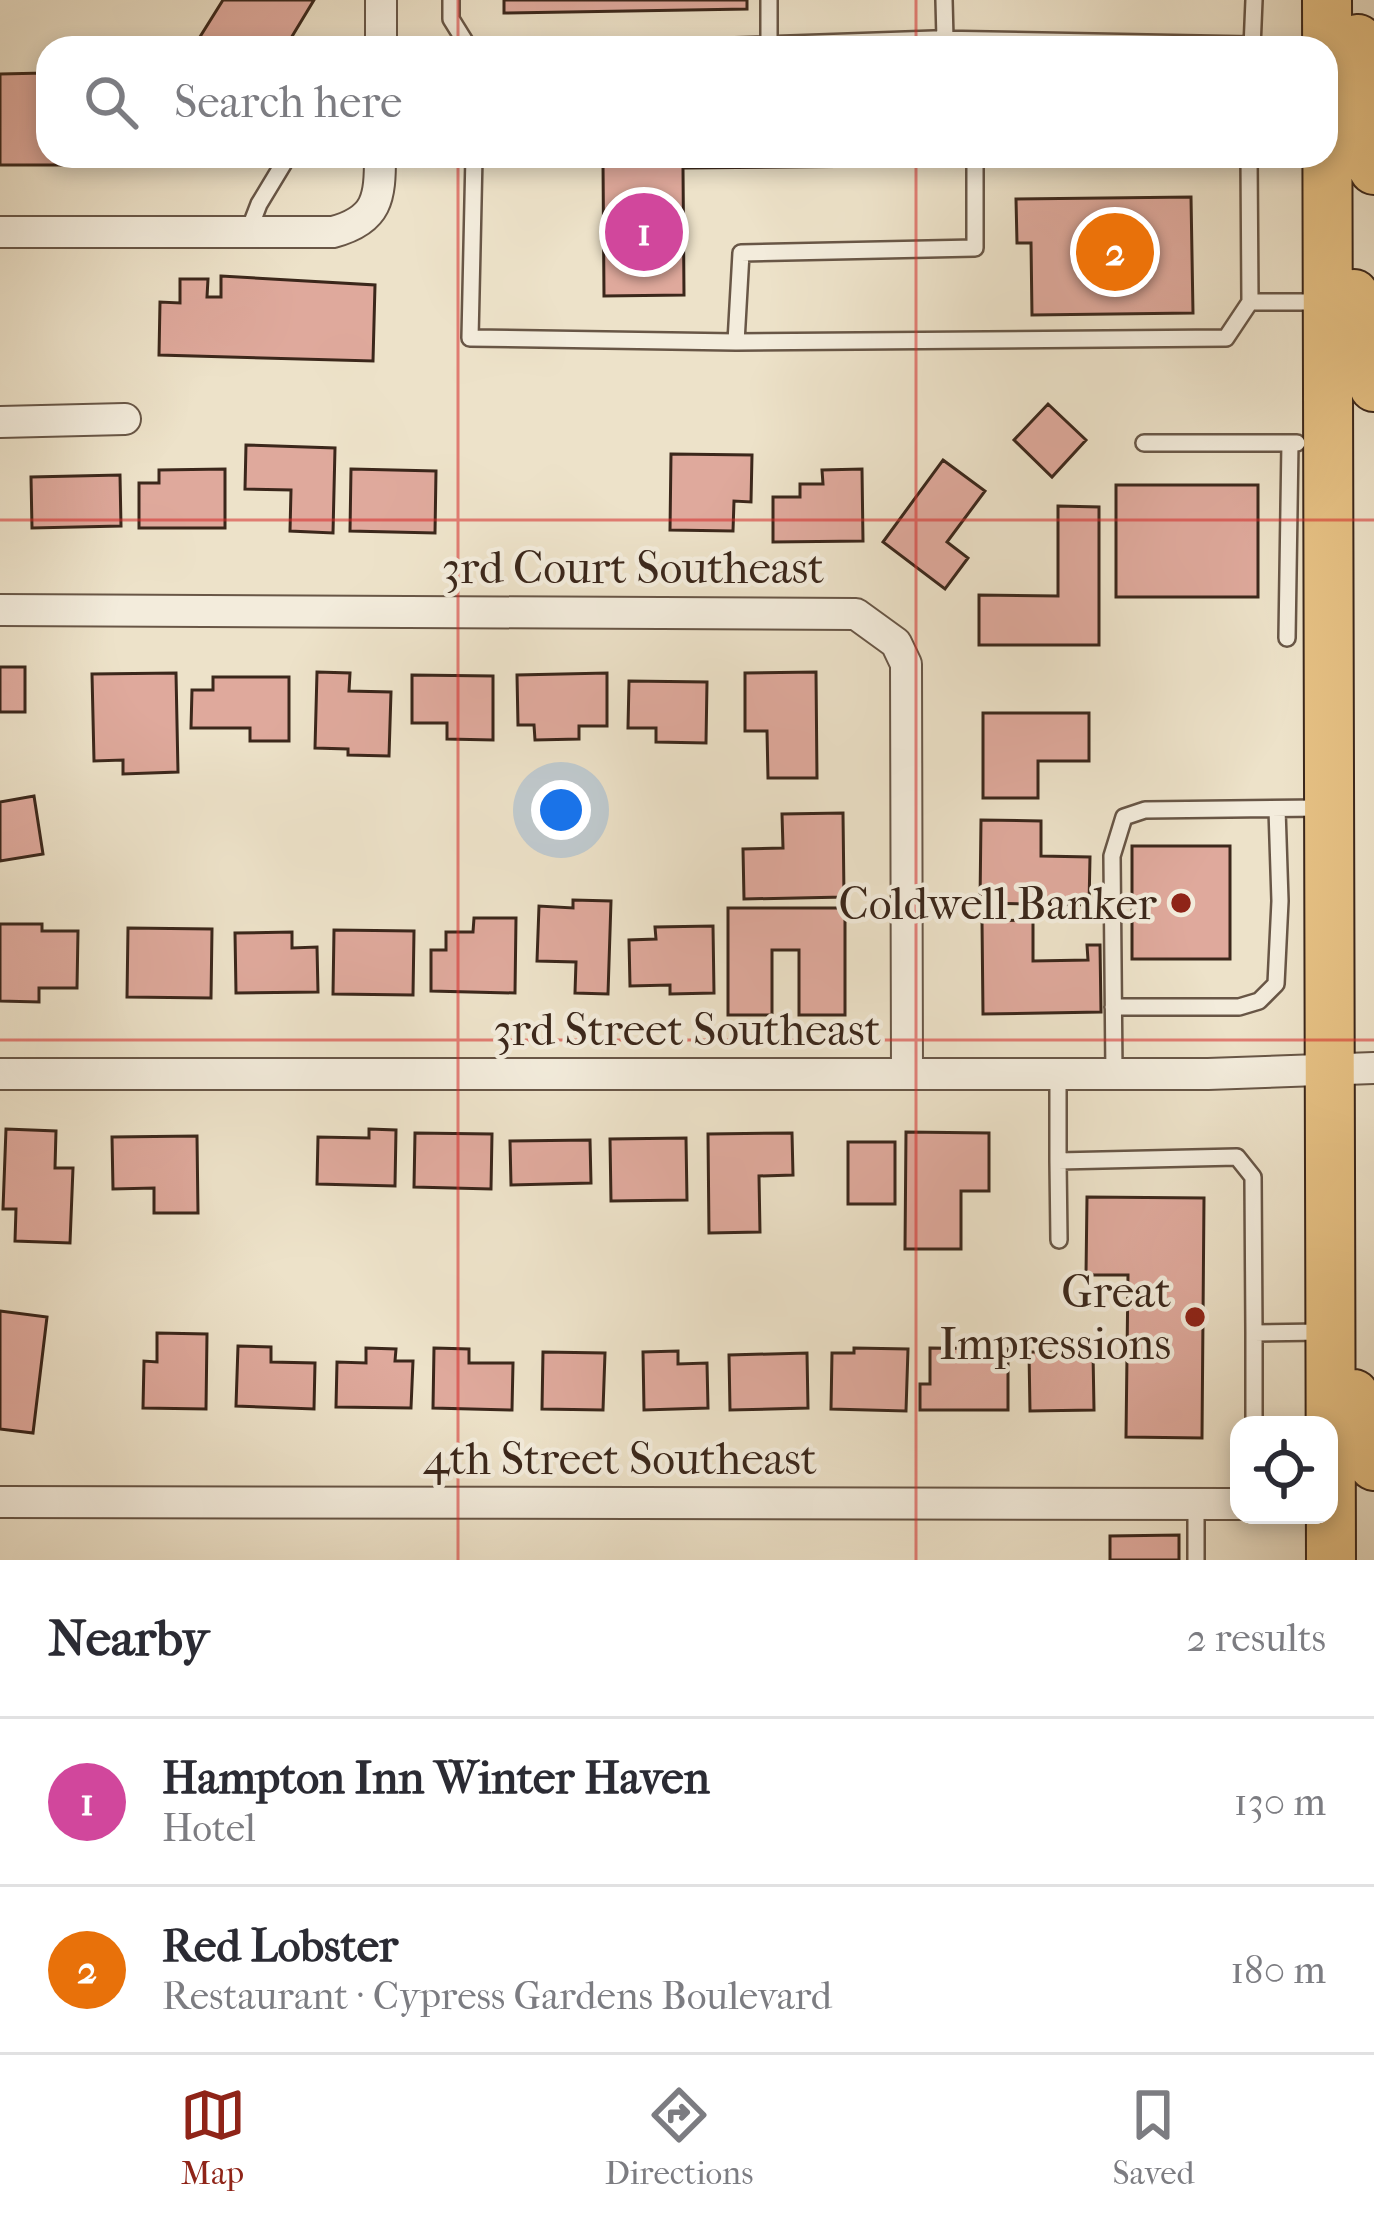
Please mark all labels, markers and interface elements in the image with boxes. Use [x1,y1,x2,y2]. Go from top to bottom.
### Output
search box [36,36,1338,168]
icon: search [78,69,144,135]
text: Search here [174,76,402,129]
pin: 1 [605,187,683,277]
pin: 2 [1076,207,1154,297]
street label: 3rd Court Southeast [442,542,824,595]
your location [531,780,591,840]
place label: Coldwell Banker [839,878,1158,931]
marker: Coldwell Banker [1168,890,1194,916]
street label: 3rd Street Southeast [493,1004,881,1057]
place label: Great Impressions [939,1266,1171,1371]
marker: Great Impressions [1182,1304,1208,1330]
map controls [1230,1416,1338,1524]
button: locate [1230,1416,1338,1524]
street label: 4th Street Southeast [423,1433,817,1486]
text: Nearby [48,1608,209,1668]
text: 2 results [1187,1615,1326,1661]
text: Hampton Inn Winter Haven [162,1752,710,1805]
text: 1 [80,1779,94,1825]
text: 130 m [1234,1779,1326,1825]
text: Hotel [162,1805,256,1851]
text: Red Lobster [162,1920,398,1973]
text: 2 [77,1947,97,1993]
text: 180 m [1230,1947,1326,1993]
text: Restaurant · Cypress Gardens Boulevard [162,1973,832,2019]
tab: Map [180,2082,246,2193]
tab: Directions [605,2082,753,2193]
tab: Saved [1113,2082,1194,2193]

